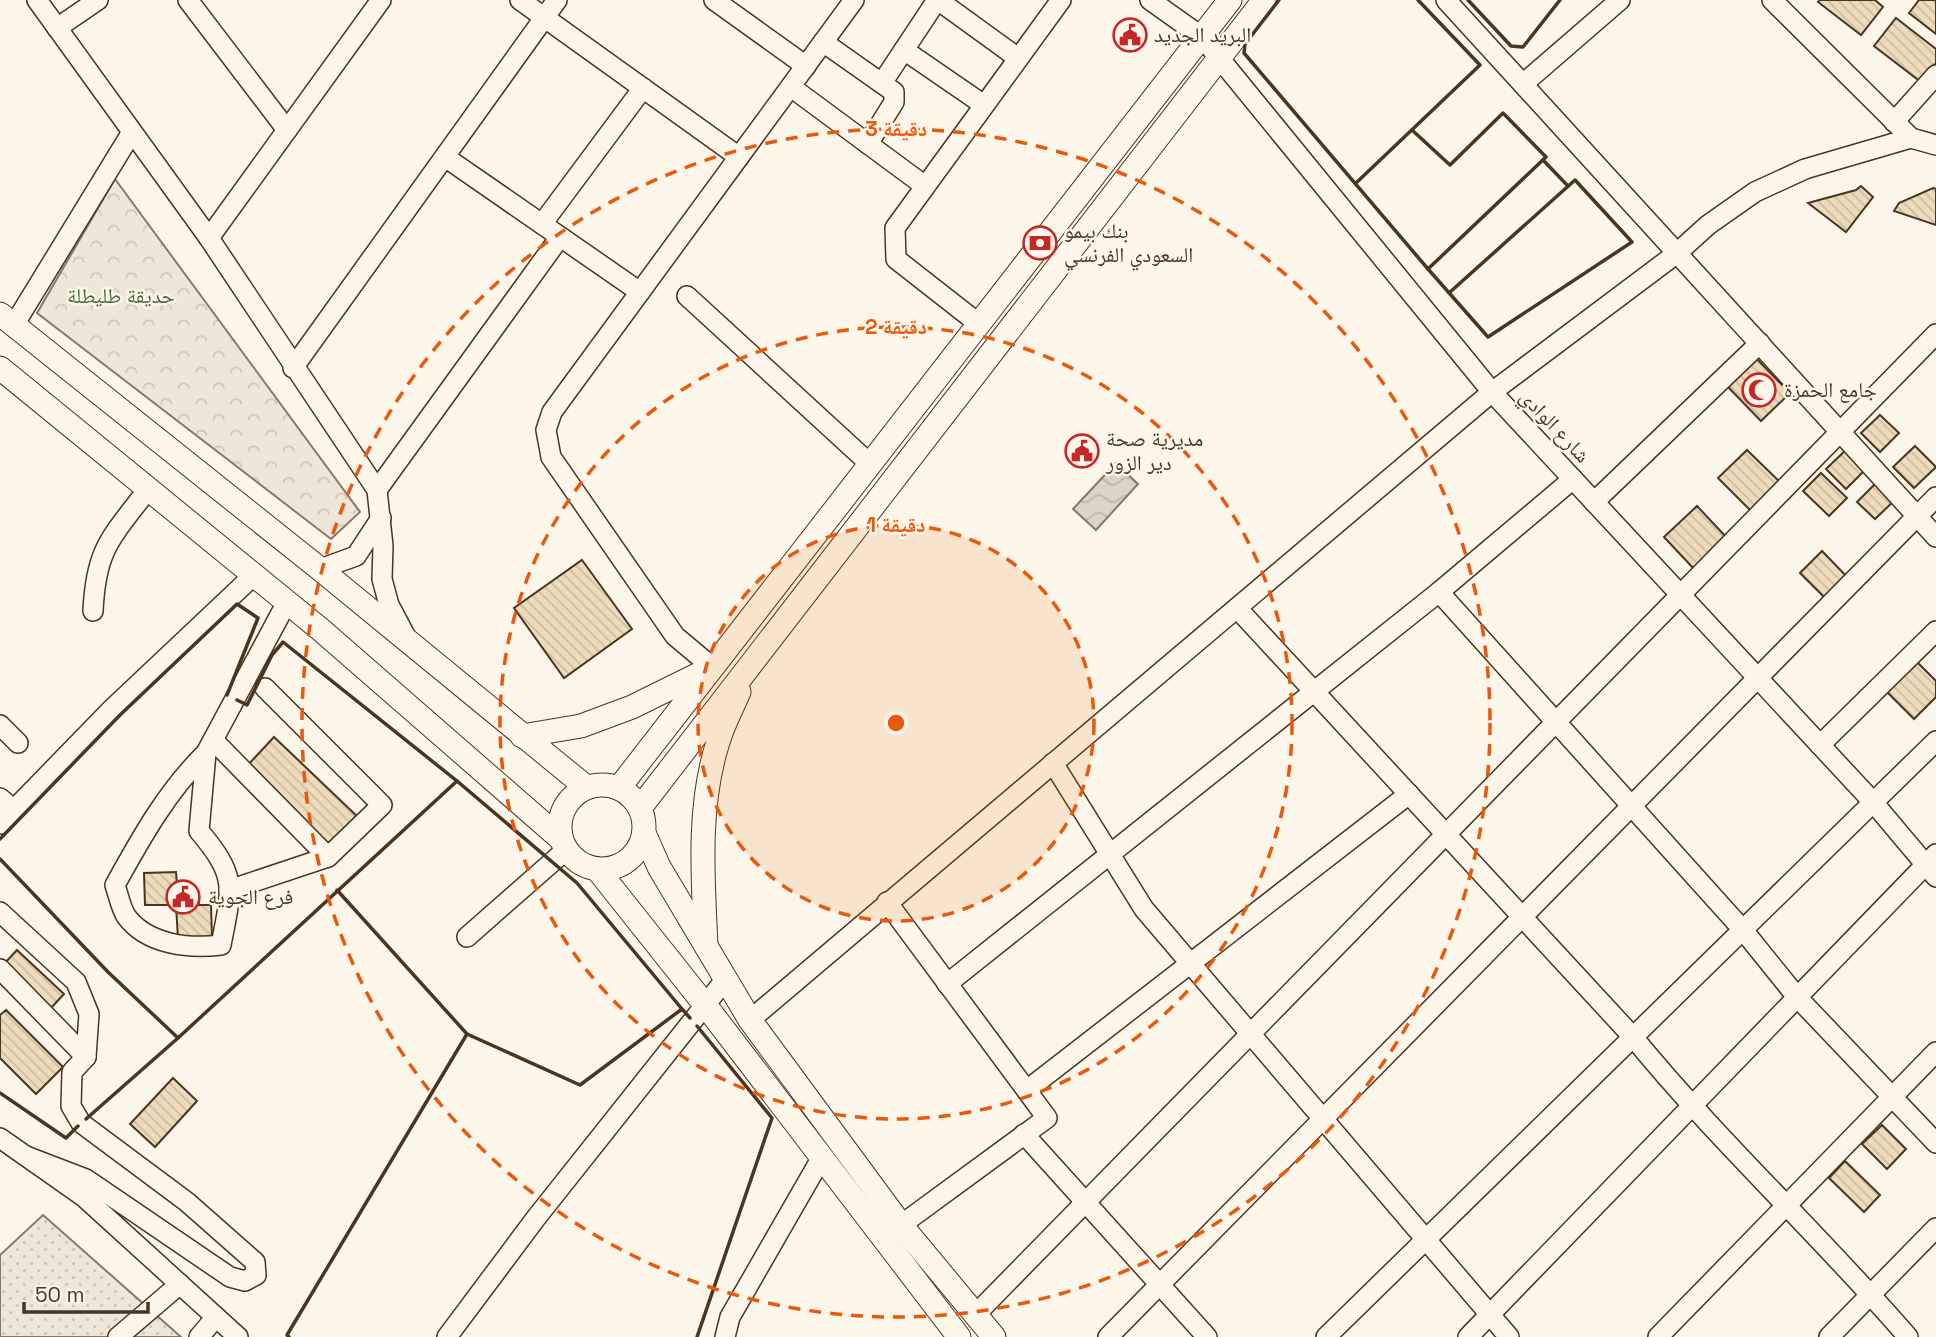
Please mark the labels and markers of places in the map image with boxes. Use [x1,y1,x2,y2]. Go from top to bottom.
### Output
public building icon: البريد الجديد [1111,16,1149,54]
place label: البريد الجديد [1154,21,1251,48]
place label: بنك بيمو السعودي الفرنسي [1064,217,1193,271]
bank icon: بنك بيمو السعودي الفرنسي [1021,224,1059,262]
mosque icon: جامع الحمزة [1740,371,1778,409]
place label: جامع الحمزة [1784,376,1877,403]
place label: مديرية صحة دير الزور [1105,425,1203,476]
public building icon: مديرية صحة دير الزور [1063,432,1101,470]
centre of rings [884,711,908,735]
public building icon: فرع الجوية [164,878,202,916]
place label: فرع الجوية [208,883,293,910]

